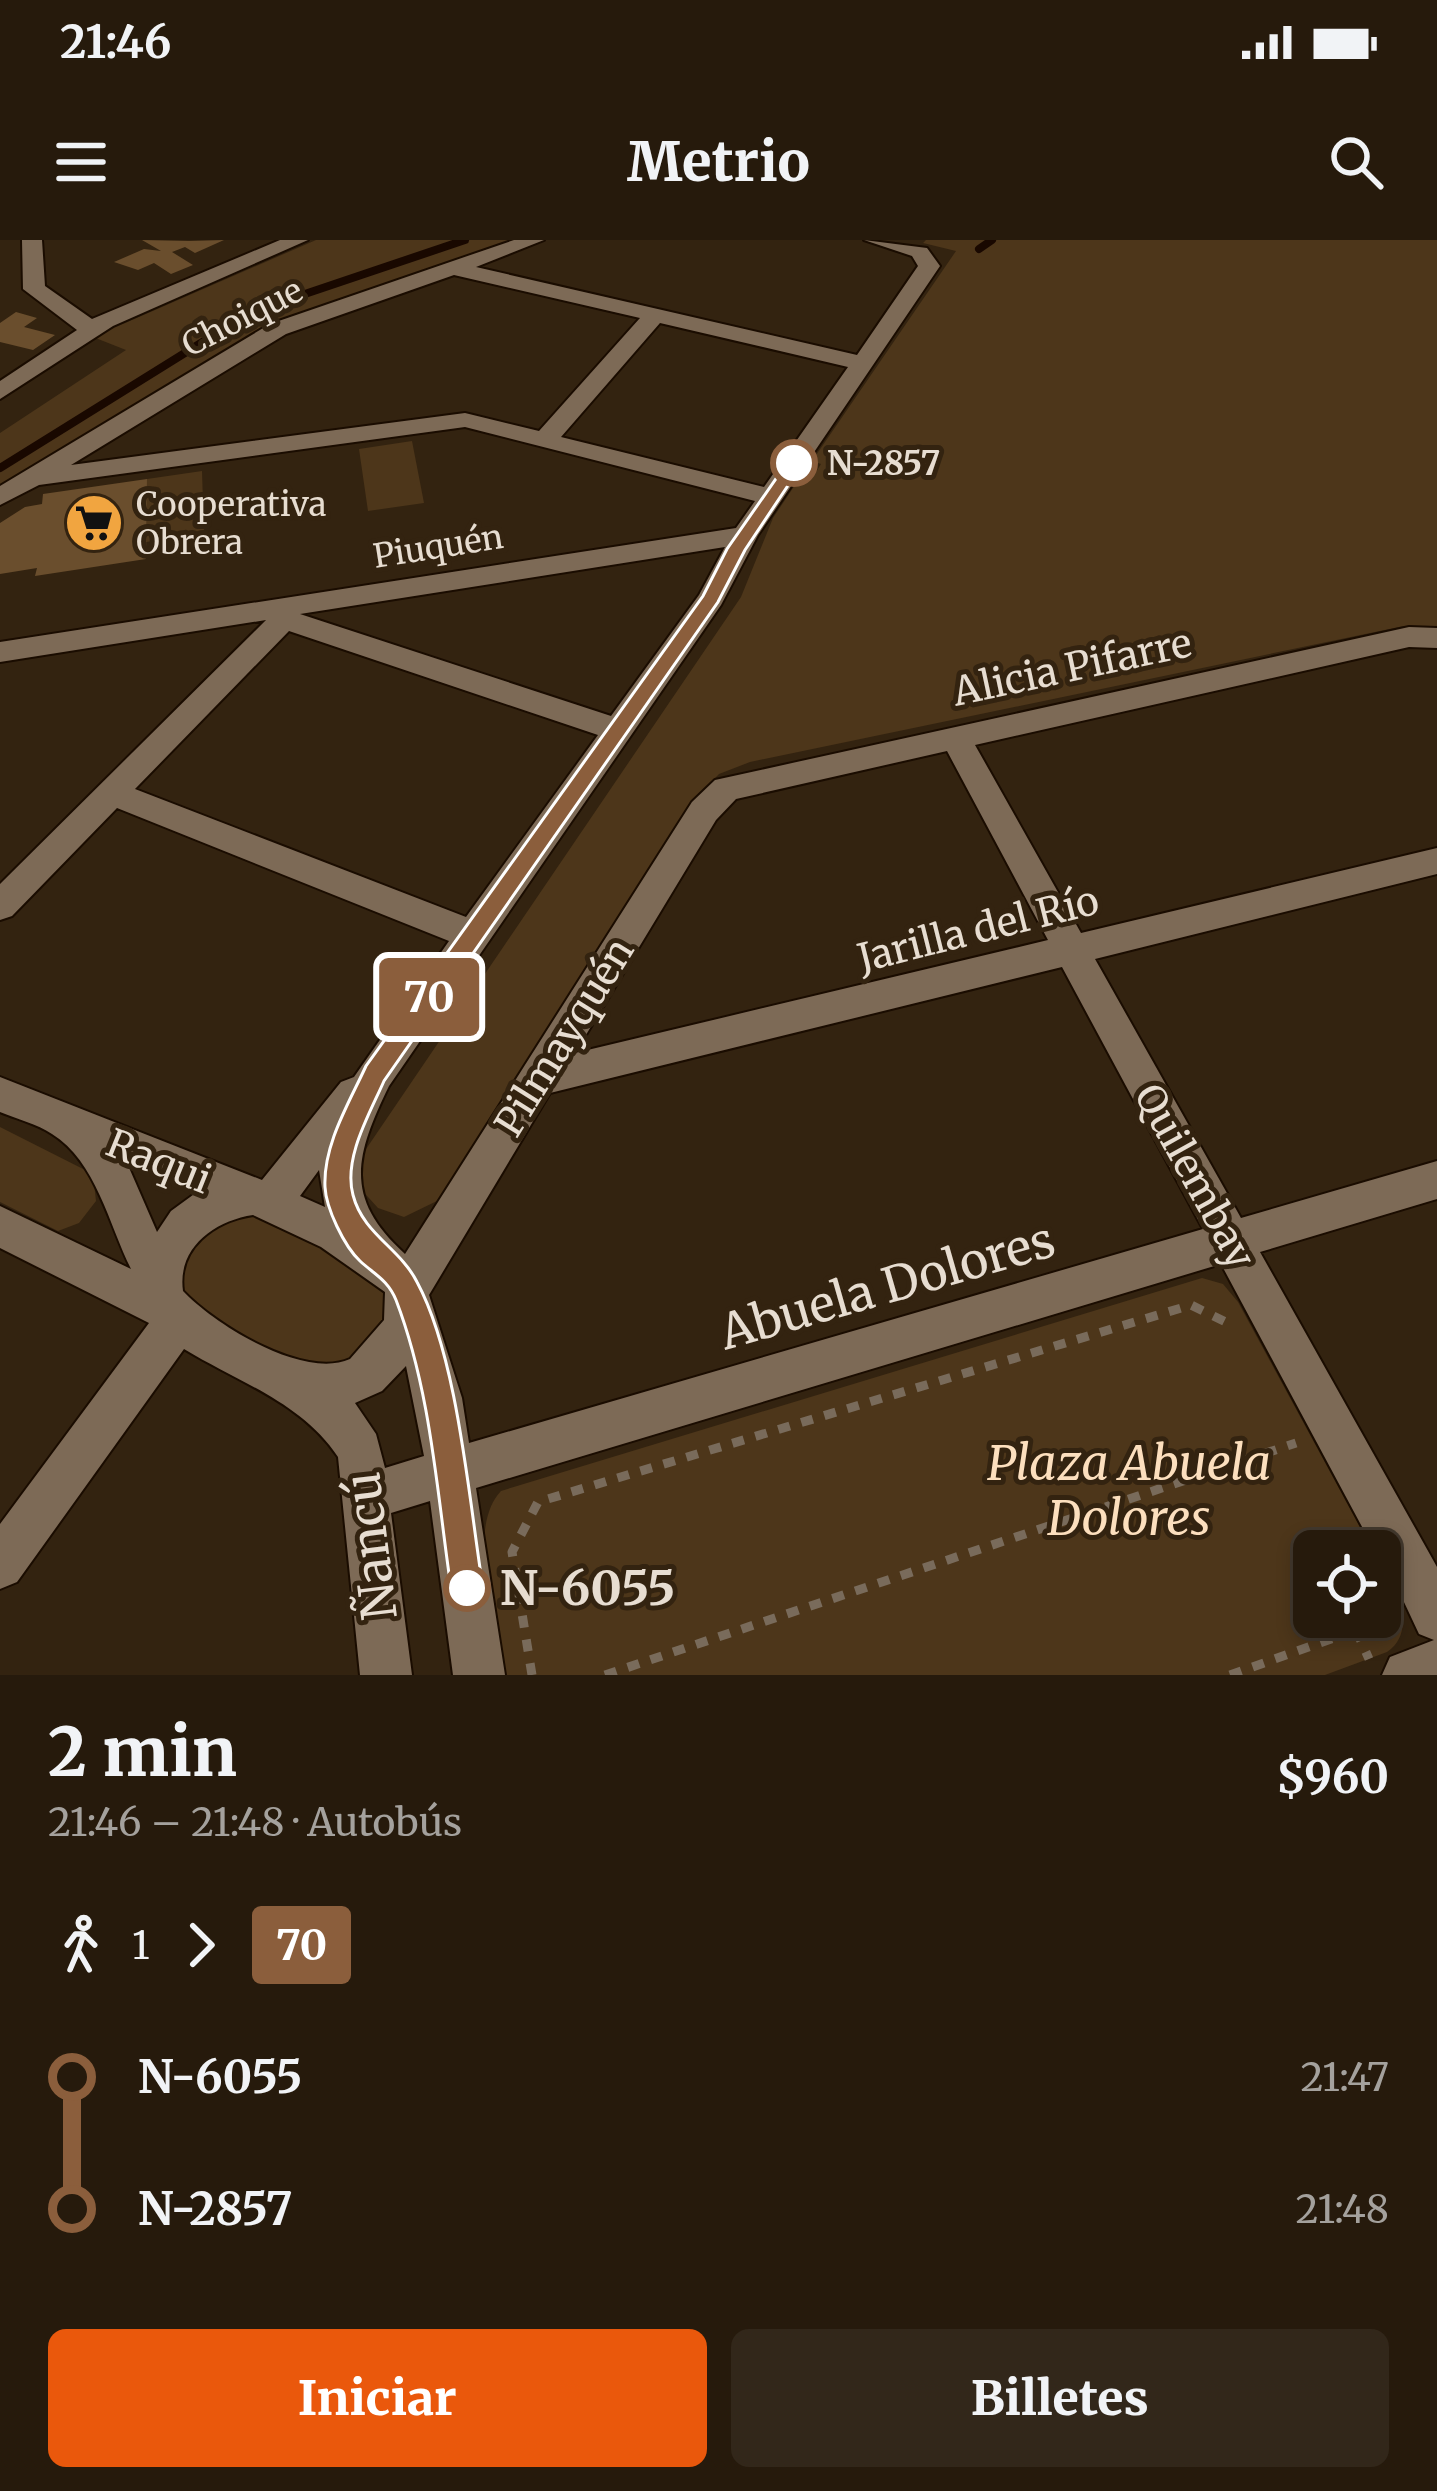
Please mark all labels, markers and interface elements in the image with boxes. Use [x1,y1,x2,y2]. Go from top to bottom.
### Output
text: 21:46 [60,14,171,70]
text: Metrio [627,128,810,196]
icon: menu [48,129,114,195]
icon: search [1323,129,1389,195]
street label: Choique [175,270,310,365]
marker: N-2857 [772,441,816,485]
place label: N-2857 [827,443,940,484]
place label: Cooperativa Obrera [136,484,326,563]
supermarket icon: Cooperativa Obrera [63,492,125,554]
street label: Piuquén [370,516,506,577]
street label: Alicia Pifarre [947,618,1196,717]
street label: Jarilla del Río [852,876,1104,983]
street label: Pilmayquén [484,929,645,1145]
line badge: 70 [375,958,483,1036]
text: 70 [403,971,455,1023]
street label: Quilembay [1124,1076,1265,1277]
street label: Raqui [99,1118,218,1204]
street label: Abuela Dolores [712,1210,1061,1363]
park label: Plaza Abuela Dolores [987,1433,1271,1548]
street label: Ñancú [332,1469,410,1623]
map controls [1293,1530,1401,1638]
button: locate [1293,1530,1401,1638]
place label: N-6055 [500,1558,675,1618]
marker: N-6055 [445,1566,489,1610]
text: 2 min [48,1711,237,1794]
text: $960 [1276,1749,1389,1805]
text: 21:46 – 21:48 · Autobús [48,1798,462,1847]
icon: walk [48,1912,114,1978]
icon: forward [168,1912,234,1978]
text: 70 [276,1919,327,1971]
text: 1 [132,1921,150,1970]
text: N-6055 [138,2049,302,2105]
text: 21:47 [1300,2053,1389,2102]
text: N-2857 [138,2181,293,2237]
text: 21:48 [1296,2185,1389,2234]
button: Iniciar [48,2329,707,2467]
button: Billetes [731,2329,1389,2467]

